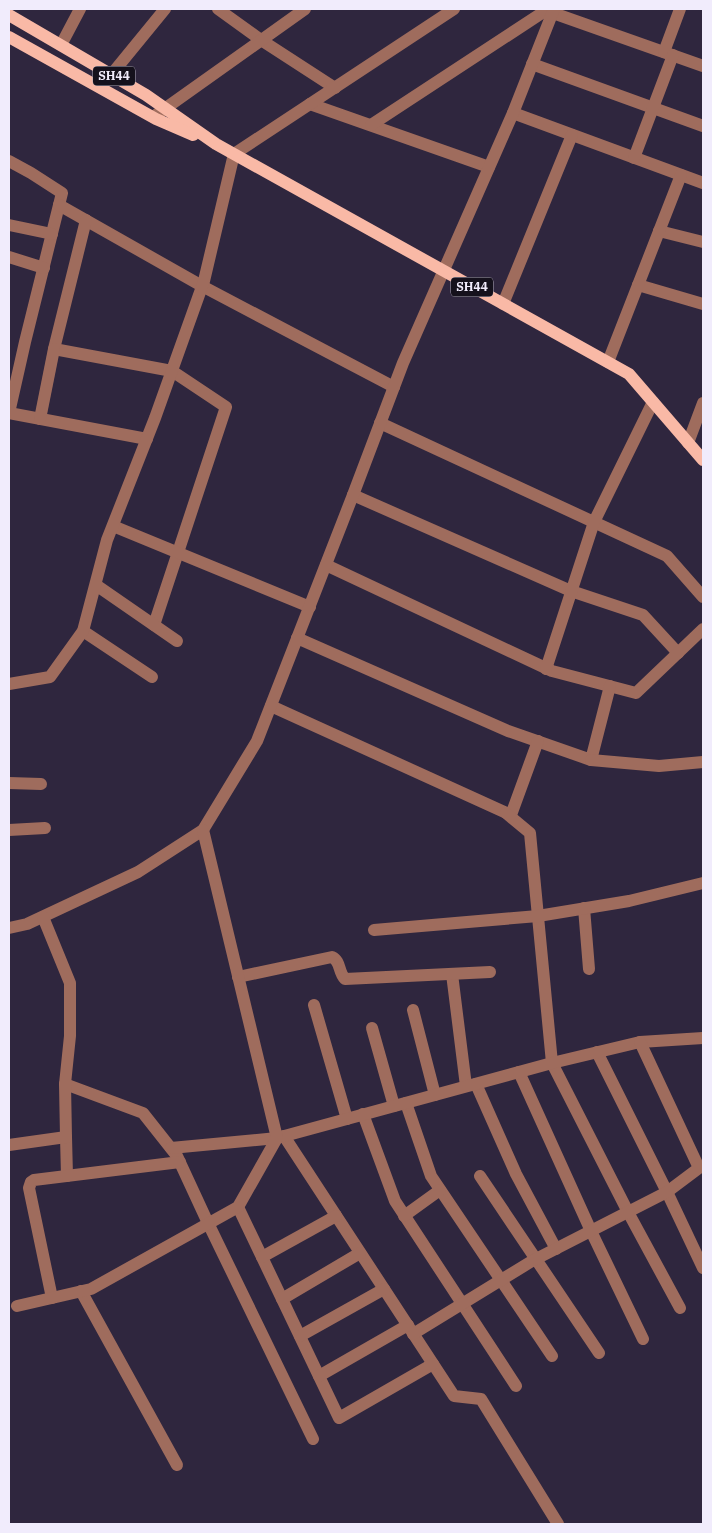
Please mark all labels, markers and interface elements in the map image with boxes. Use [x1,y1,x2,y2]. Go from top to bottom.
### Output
road number: SH44 [93,66,135,85]
road number: SH44 [451,278,493,296]

